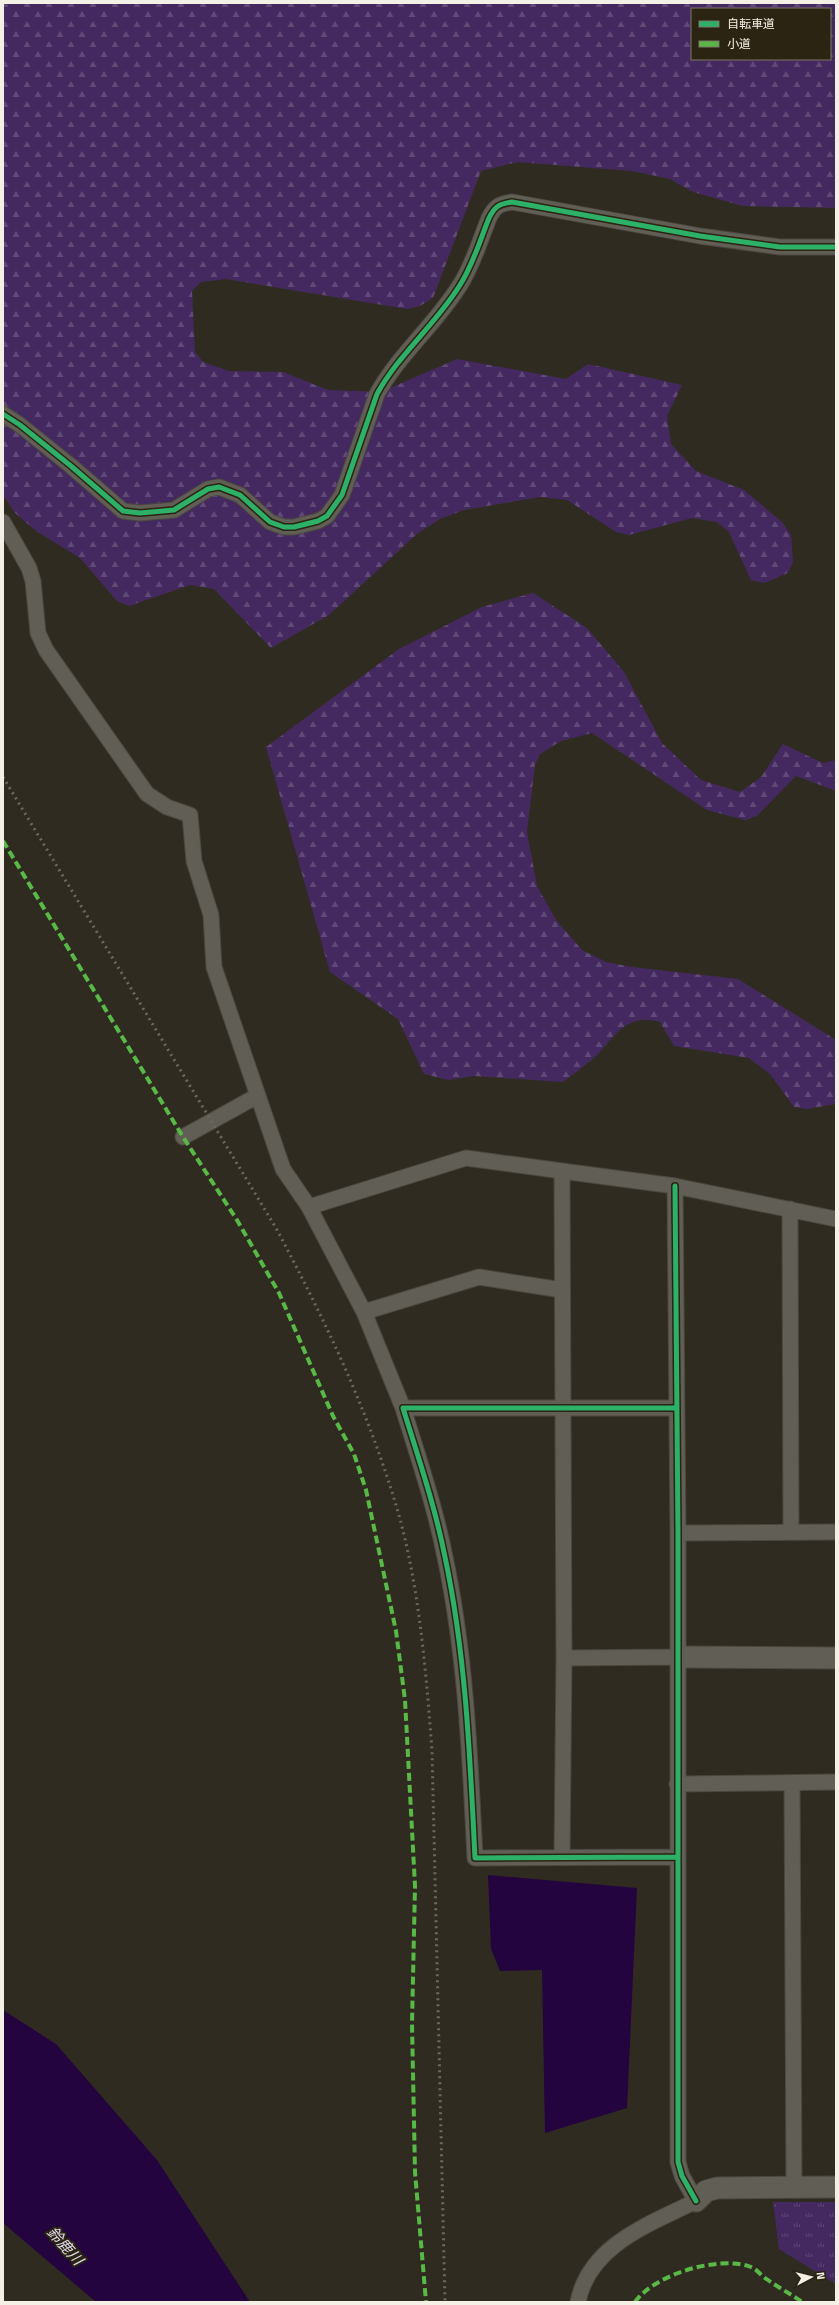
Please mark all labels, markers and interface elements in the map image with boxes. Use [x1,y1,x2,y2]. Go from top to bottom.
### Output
legend [691,8,831,60]
text: 自転車道 [727,14,775,33]
text: 小道 [727,34,751,53]
water label: 鈴鹿川 [42,2221,90,2272]
north arrow [791,2257,831,2297]
text: N [813,2271,829,2281]

